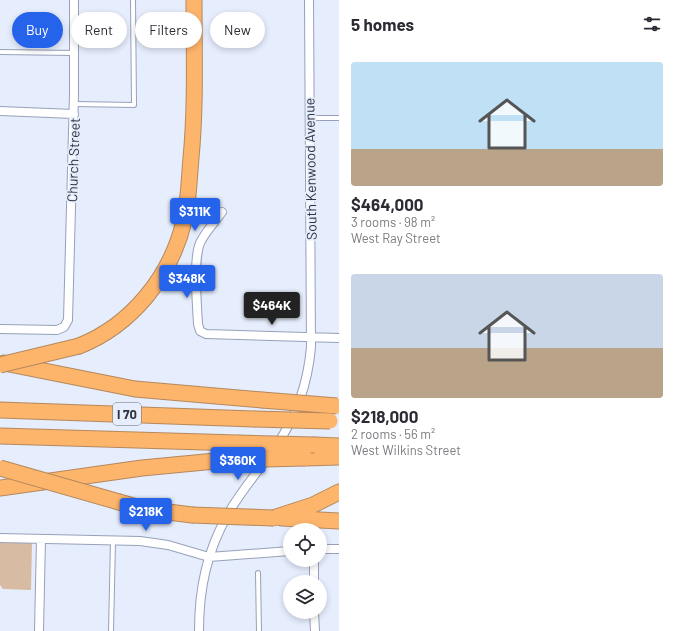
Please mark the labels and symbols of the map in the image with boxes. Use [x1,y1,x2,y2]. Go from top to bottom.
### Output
street label: South Kenwood Avenue [300,98,320,240]
street label: Church Street [63,118,83,202]
pin: $311K [167,198,223,232]
pin: $348K [159,265,215,299]
pin: $464K [244,292,300,326]
road number: I 70 [113,403,141,425]
pin: $360K [210,447,266,481]
pin: $218K [118,498,174,532]

